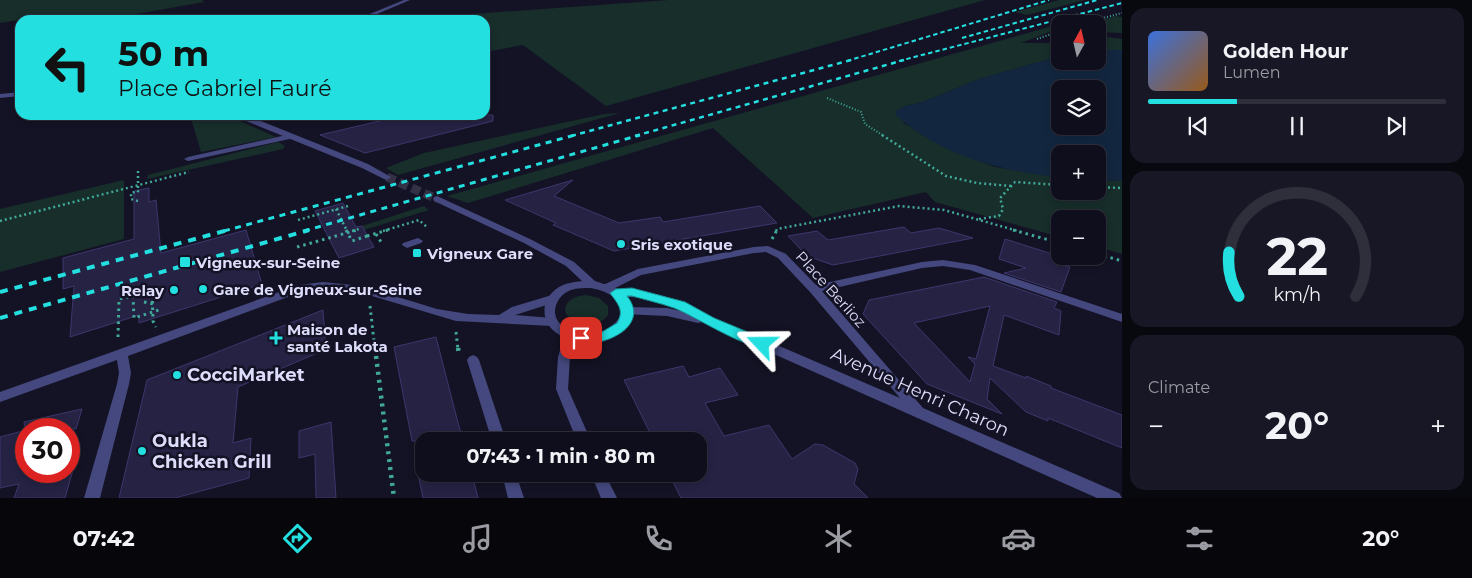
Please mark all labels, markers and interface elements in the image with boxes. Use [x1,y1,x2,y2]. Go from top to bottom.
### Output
north arrow [1051,15,1106,70]
map controls [1051,15,1106,265]
text: 50 m [118,32,209,75]
icon: left [35,35,100,100]
text: Golden Hour [1223,40,1349,63]
text: Lumen [1223,63,1281,82]
text: Place Gabriel Fauré [118,75,331,102]
button: layers [1051,80,1106,135]
icon: previous [1184,112,1212,140]
icon: pause [1283,112,1311,140]
icon: next [1382,112,1410,140]
button: + [1051,145,1106,200]
button: − [1051,210,1106,265]
text: 22 [1266,225,1328,288]
place label: Sris exotique [631,235,733,254]
marker: Sris exotique [615,238,627,250]
place label: Vigneux Gare [426,244,533,263]
marker: Vigneux Gare [411,247,423,259]
street label: Place Berlioz [792,247,870,331]
place label: Vigneux-sur-Seine [195,253,340,272]
marker: Vigneux-sur-Seine [178,255,192,269]
place label: Gare de Vigneux-sur-Seine [213,280,422,299]
place label: Relay [121,281,165,300]
marker: Gare de Vigneux-sur-Seine [197,283,209,295]
marker: Relay [168,284,180,296]
text: km/h [1273,284,1321,305]
pin [560,317,602,359]
position arrow [735,317,787,369]
place label: Maison de santé Lakota [287,320,388,356]
icon: arrive [567,324,595,352]
marker: Maison de santé Lakota [269,331,283,345]
street label: Avenue Henri Charon [827,343,1013,441]
place label: CocciMarket [187,364,305,386]
marker: CocciMarket [171,369,183,381]
text: Climate [1148,378,1210,397]
text: 20° [1265,402,1329,449]
text: − [1148,409,1164,443]
text: + [1430,409,1446,443]
speed limit sign: 30 [15,418,80,483]
place label: Oukla Chicken Grill [152,430,272,473]
marker: Oukla Chicken Grill [136,445,148,457]
text: 07:43 · 1 min · 80 m [467,445,655,468]
icon: directions [280,521,315,556]
icon: music [460,521,495,556]
icon: phone [641,521,676,556]
icon: climate [821,521,856,556]
icon: car [1001,521,1036,556]
icon: filters [1182,521,1217,556]
text: 07:42 [73,525,135,552]
text: 20° [1362,525,1399,552]

